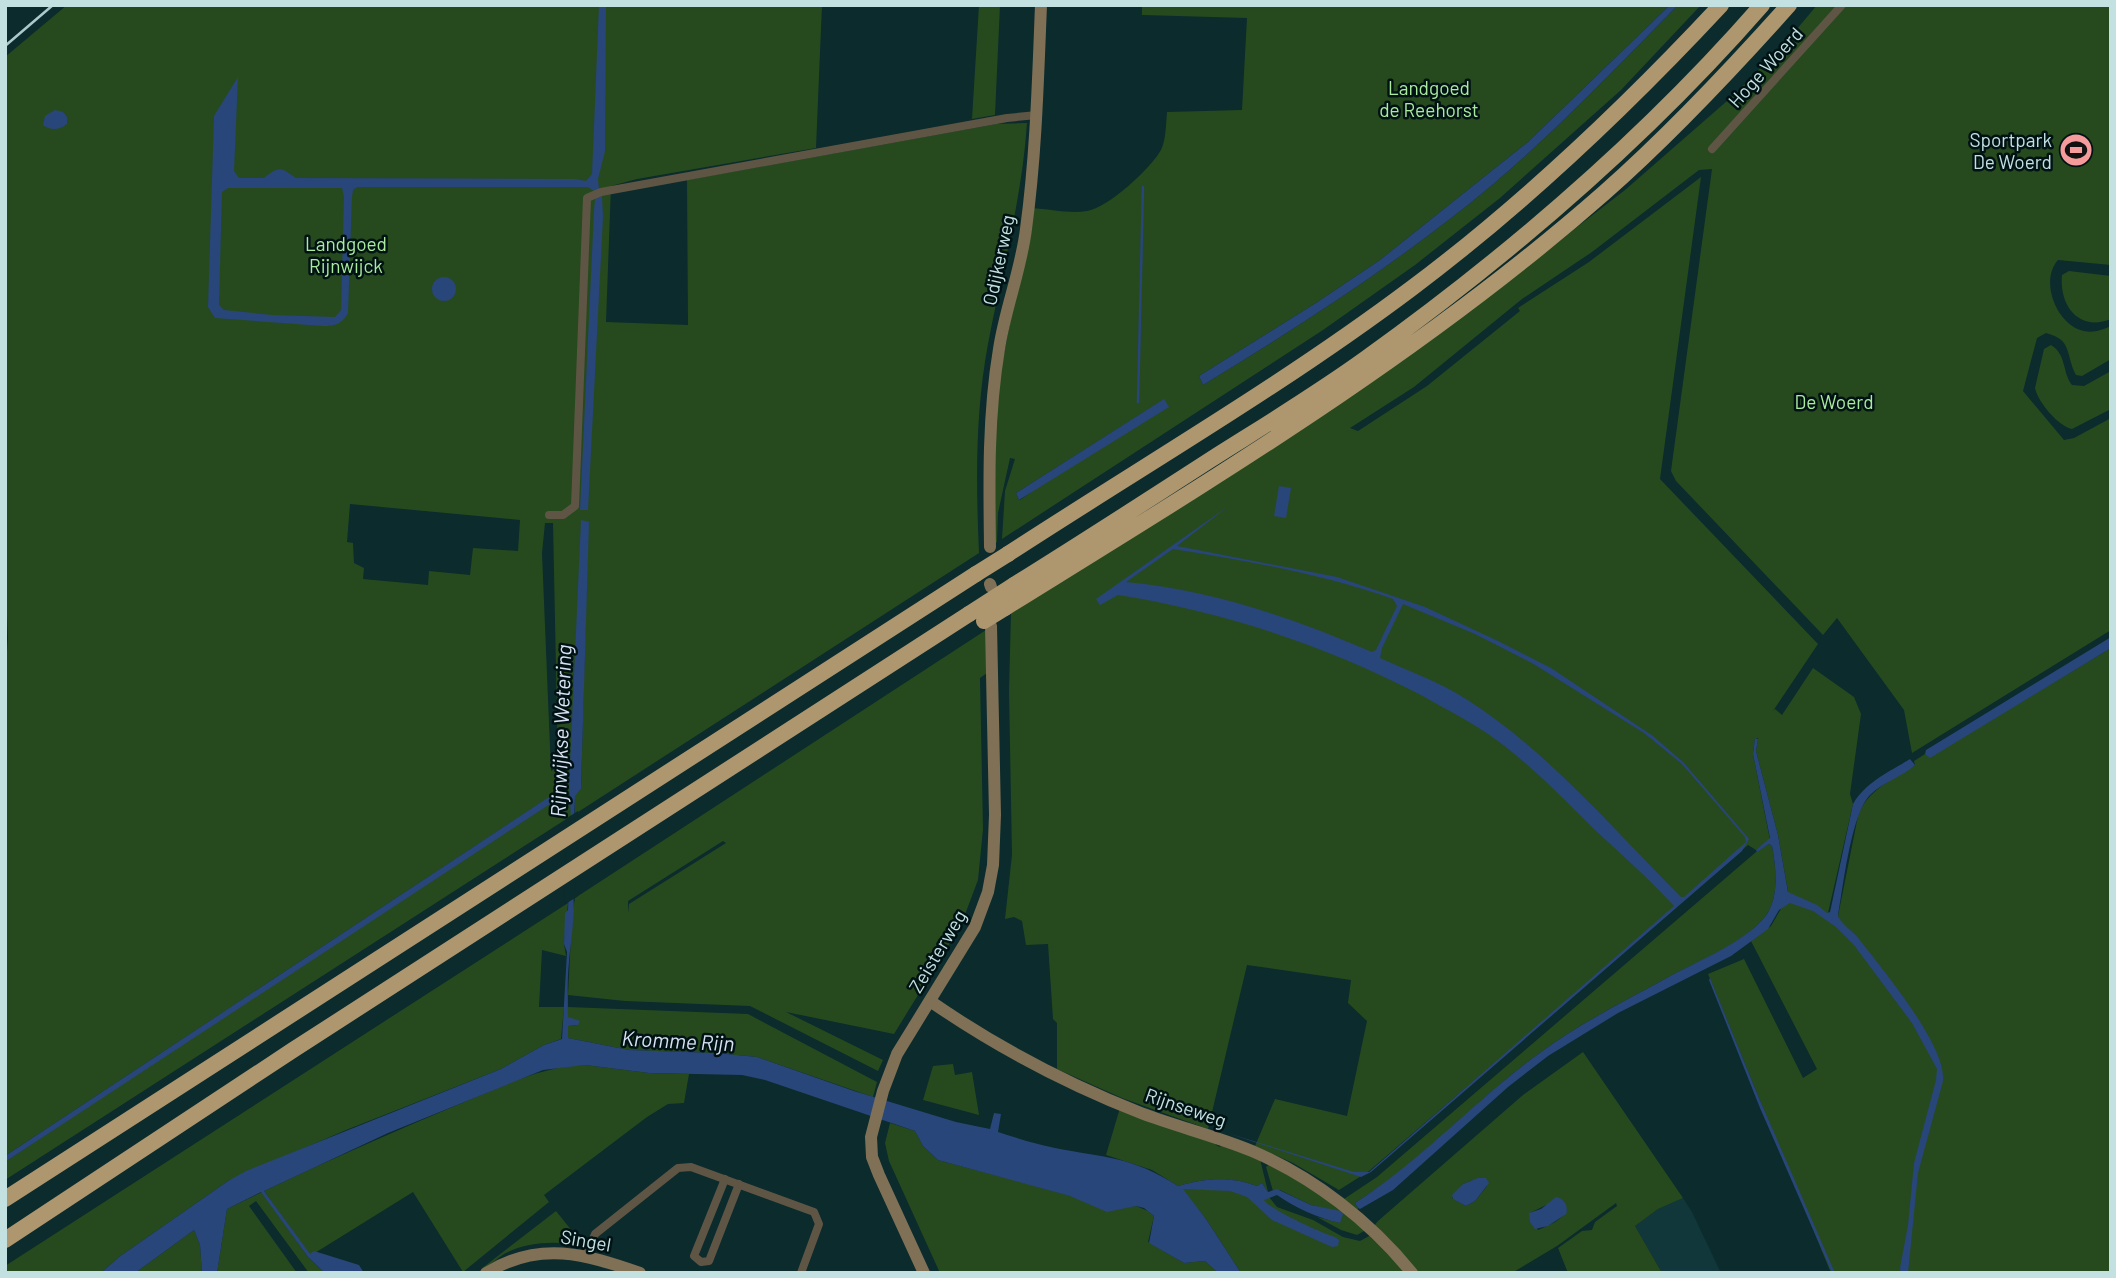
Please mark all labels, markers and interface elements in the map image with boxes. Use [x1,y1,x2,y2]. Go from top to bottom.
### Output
street label: Hoge Woerd [1723,22,1807,112]
park label: Landgoed de Reehorst [1379,76,1479,121]
place label: Sportpark De Woerd [1969,128,2052,173]
sports icon: Sportpark De Woerd [2057,131,2095,169]
street label: Odijkerweg [977,213,1019,307]
park label: Landgoed Rijnwijck [305,232,387,277]
park label: De Woerd [1794,390,1874,413]
water label: Rijnwijkse Wetering [544,644,576,818]
street label: Zeisterweg [903,905,971,997]
water label: Kromme Rijn [621,1025,735,1055]
street label: Rijnseweg [1143,1082,1229,1132]
street label: Singel [559,1224,613,1256]

